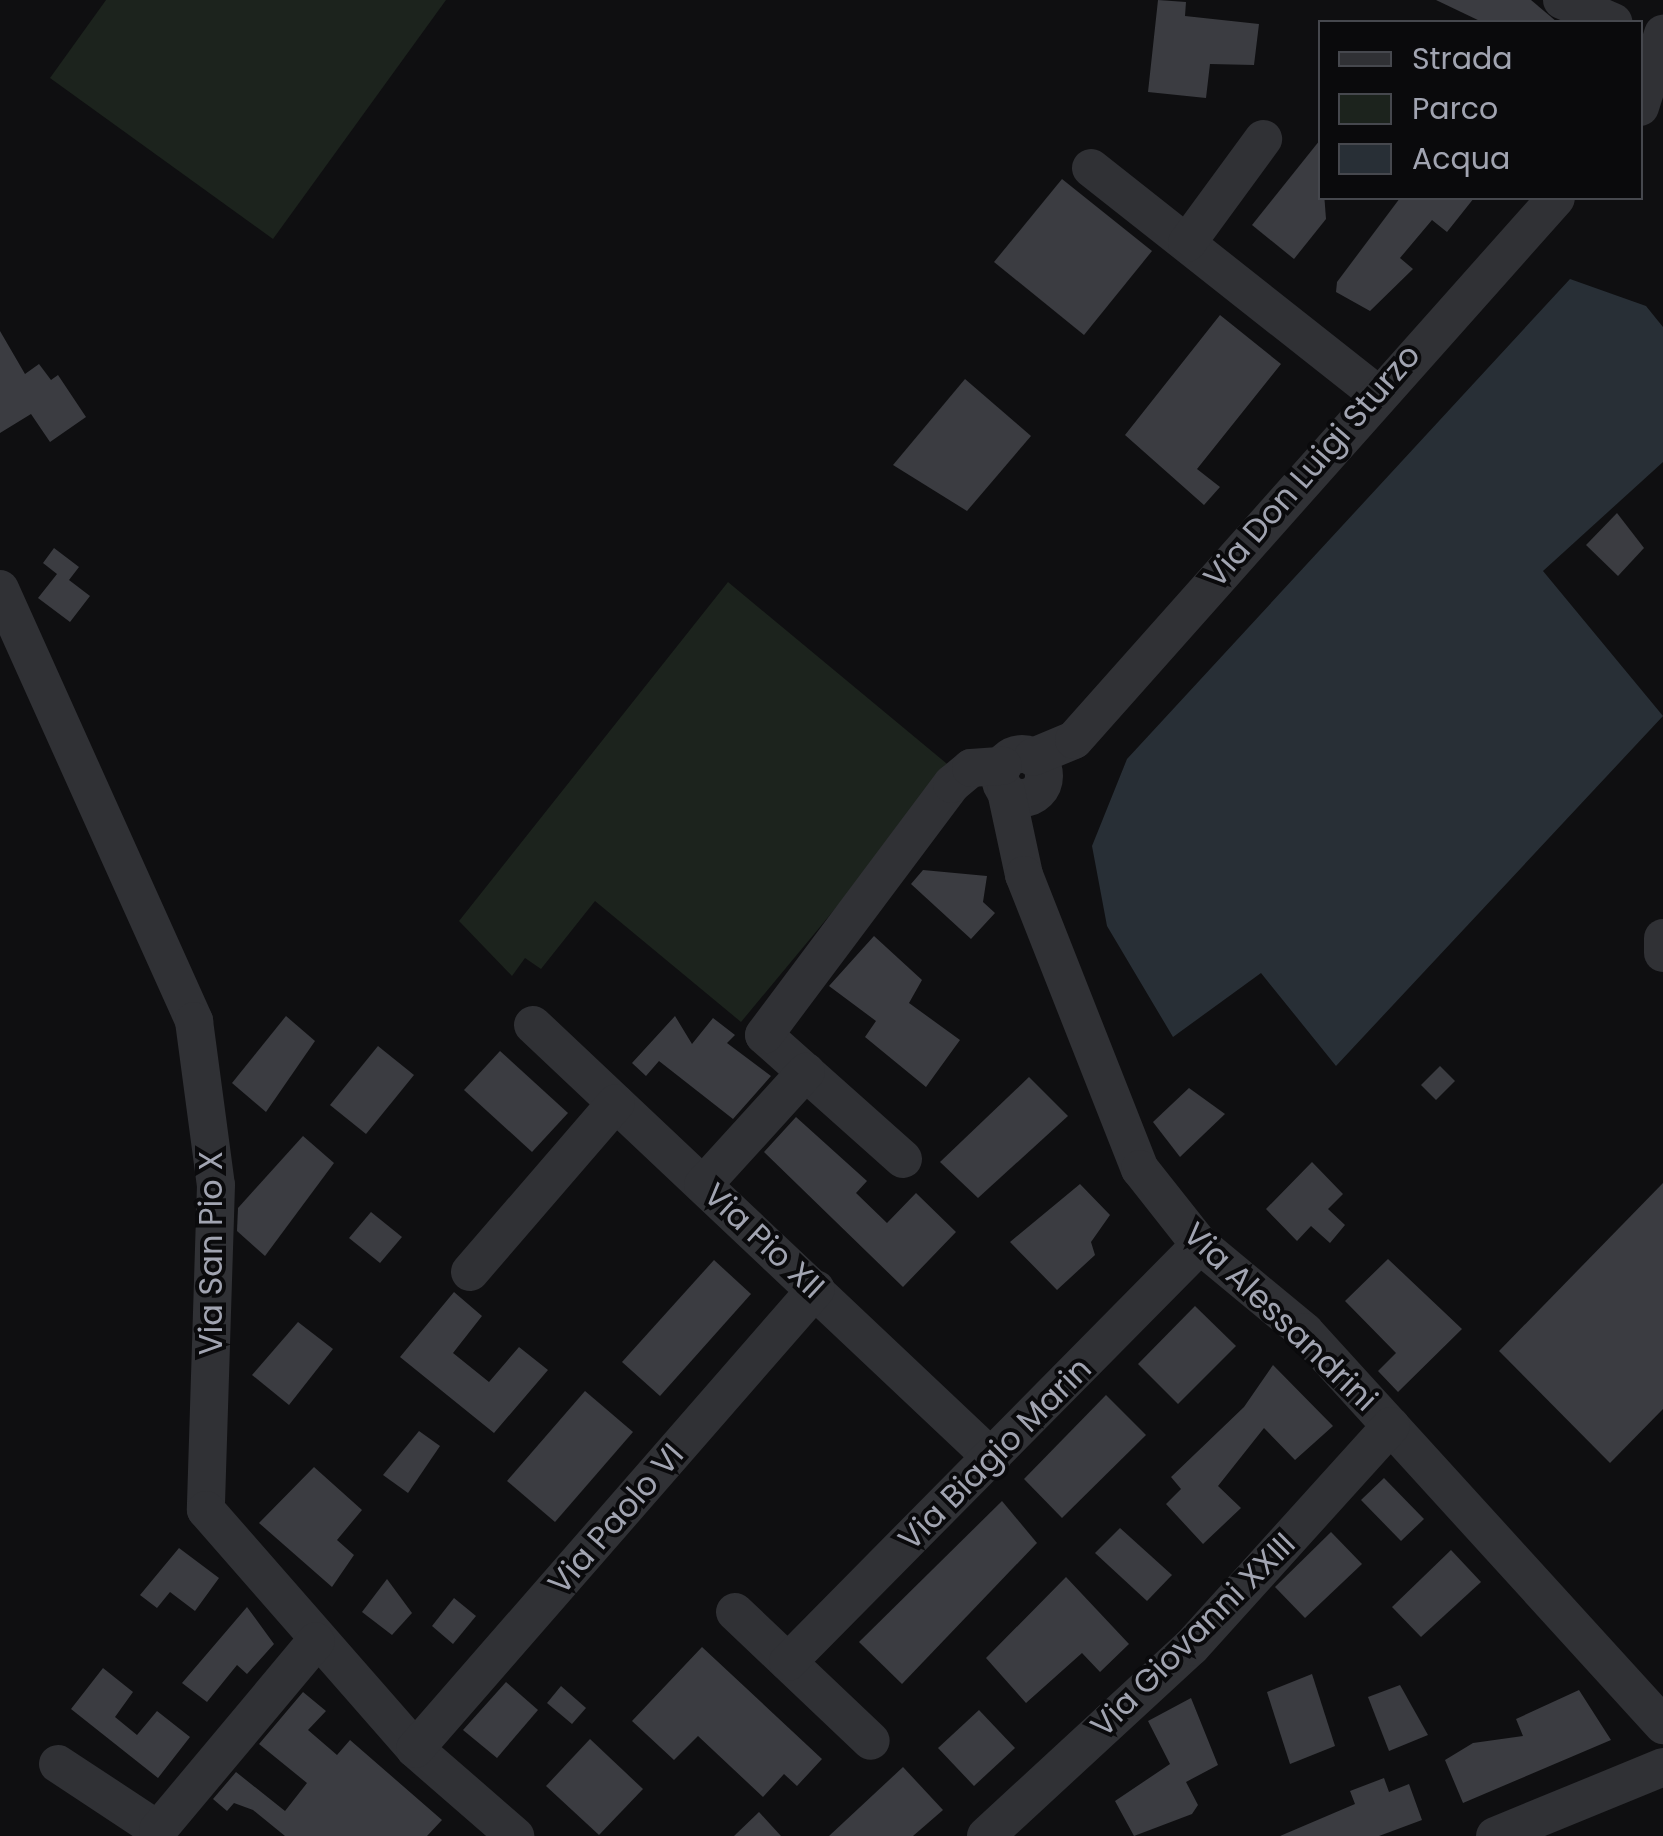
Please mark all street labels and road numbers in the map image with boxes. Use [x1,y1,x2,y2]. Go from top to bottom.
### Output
street label: Via Don Luigi Sturzo [1196,336,1428,596]
street label: Via San Pio X [192,1151,230,1355]
street label: Via Pio XII [696,1176,832,1306]
street label: Via Alessandrini [1175,1215,1385,1419]
street label: Via Biagio Marin [891,1350,1099,1558]
street label: Via Paolo VI [540,1436,692,1602]
street label: Via Giovanni XXIII [1083,1525,1303,1745]

